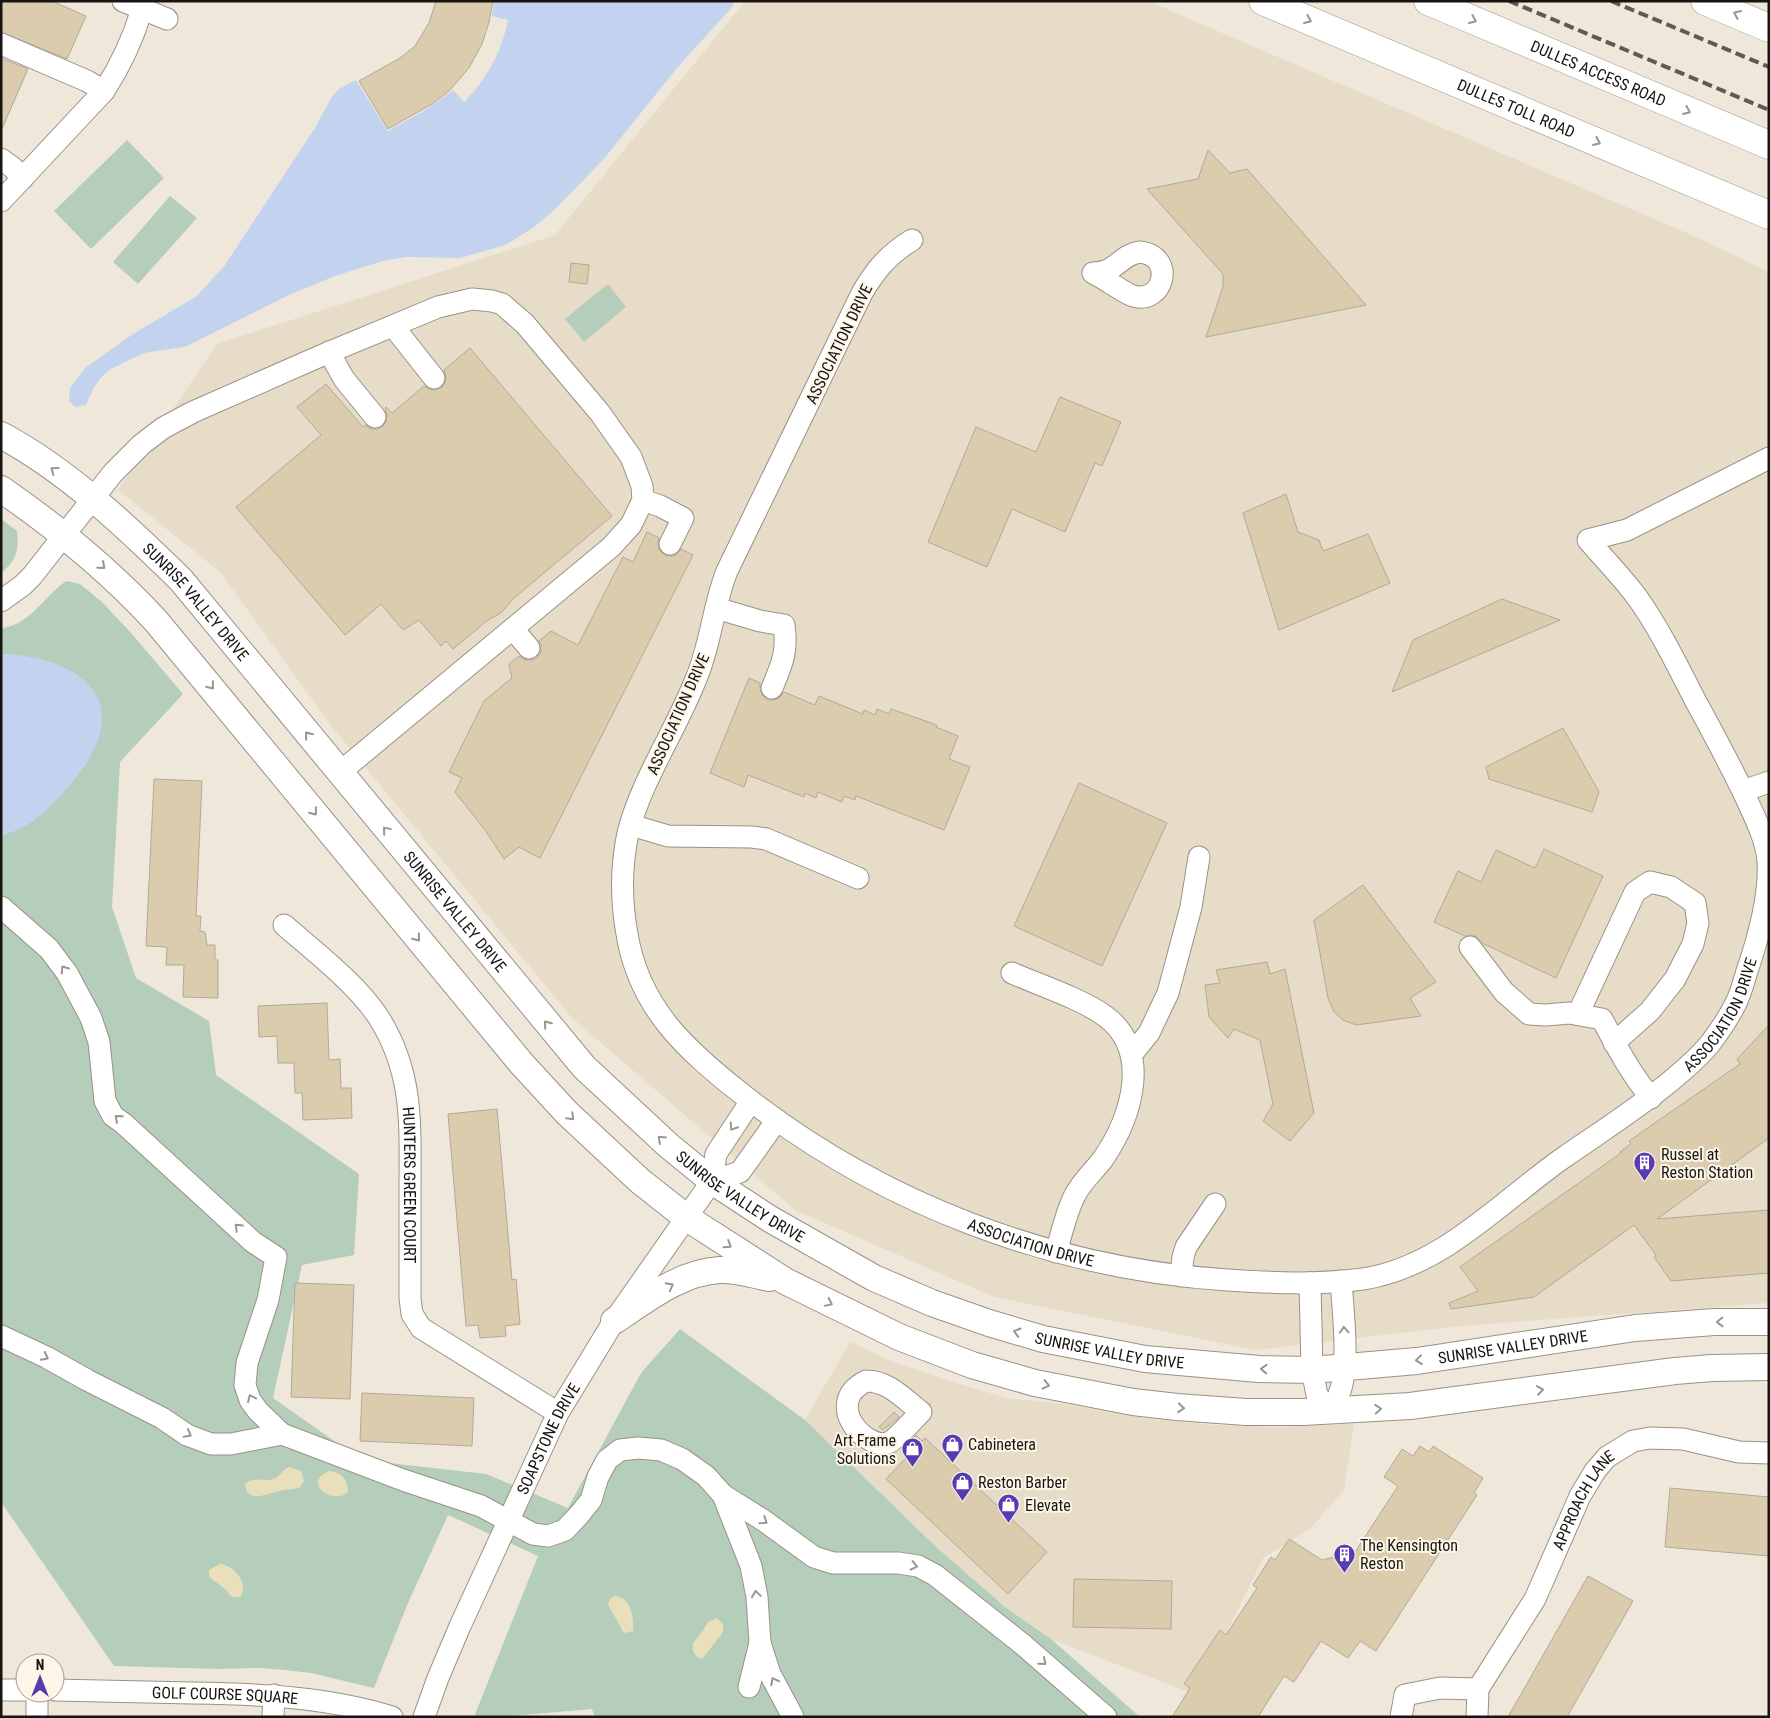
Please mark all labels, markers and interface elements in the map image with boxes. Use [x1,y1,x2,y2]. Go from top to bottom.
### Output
one-way arrow [1733,10,1742,21]
one-way arrow [1303,14,1312,25]
one-way arrow [1468,14,1477,24]
street label: DULLES ACCESS ROAD [1528,36,1669,110]
street label: DULLES TOLL ROAD [1455,75,1578,141]
one-way arrow [1682,104,1691,115]
one-way arrow [1592,136,1601,147]
street label: ASSOCIATION DRIVE [802,281,876,407]
one-way arrow [51,467,60,475]
street label: SUNRISE VALLEY DRIVE [139,539,253,664]
one-way arrow [96,561,105,570]
street label: ASSOCIATION DRIVE [643,650,713,778]
one-way arrow [206,680,214,689]
one-way arrow [306,732,314,741]
one-way arrow [309,806,317,815]
one-way arrow [383,826,392,835]
street label: SUNRISE VALLEY DRIVE [400,847,511,976]
one-way arrow [412,932,421,941]
street label: ASSOCIATION DRIVE [1679,955,1760,1076]
one-way arrow [61,965,70,975]
one-way arrow [544,1021,552,1030]
street label: HUNTERS GREEN COURT [399,1106,420,1263]
one-way arrow [565,1111,574,1120]
one-way arrow [114,1115,123,1124]
one-way arrow [730,1122,740,1131]
one-way arrow [658,1136,667,1145]
place label: Russel at Reston Station [1661,1145,1753,1182]
street label: SUNRISE VALLEY DRIVE [673,1146,808,1246]
building icon: Russel at Reston Station [1633,1151,1657,1182]
street label: ASSOCIATION DRIVE [965,1214,1096,1270]
one-way arrow [234,1224,243,1233]
one-way arrow [722,1239,732,1248]
one-way arrow [665,1282,674,1292]
one-way arrow [824,1297,833,1307]
one-way arrow [1716,1317,1724,1327]
one-way arrow [1338,1326,1349,1334]
street label: SUNRISE VALLEY DRIVE [1437,1326,1589,1367]
one-way arrow [1014,1327,1022,1337]
street label: SUNRISE VALLEY DRIVE [1033,1328,1185,1372]
one-way arrow [40,1351,49,1361]
one-way arrow [1415,1354,1423,1365]
one-way arrow [1259,1364,1267,1374]
street label: SOAPSTONE DRIVE [512,1379,584,1497]
one-way arrow [1041,1379,1050,1390]
one-way arrow [1536,1385,1544,1396]
one-way arrow [246,1394,257,1403]
one-way arrow [1177,1402,1185,1413]
one-way arrow [1375,1403,1383,1414]
one-way arrow [183,1428,192,1438]
place label: Art Frame Solutions [834,1431,896,1468]
shop icon: Cabinetera [940,1432,964,1463]
place label: Cabinetera [968,1435,1036,1454]
shop icon: Art Frame Solutions [900,1437,924,1468]
street label: APPROACH LANE [1548,1446,1617,1553]
shop icon: Reston Barber [950,1470,974,1501]
place label: Reston Barber [978,1473,1067,1492]
shop icon: Elevate [997,1493,1021,1524]
place label: Elevate [1025,1496,1071,1515]
one-way arrow [758,1515,768,1524]
place label: The Kensington Reston [1360,1536,1458,1573]
building icon: The Kensington Reston [1332,1542,1356,1573]
one-way arrow [909,1560,918,1571]
one-way arrow [751,1590,762,1598]
north arrow [15,1653,65,1703]
text: N [36,1657,44,1673]
one-way arrow [1038,1657,1047,1666]
one-way arrow [770,1677,780,1686]
street label: GOLF COURSE SQUARE [152,1683,299,1708]

